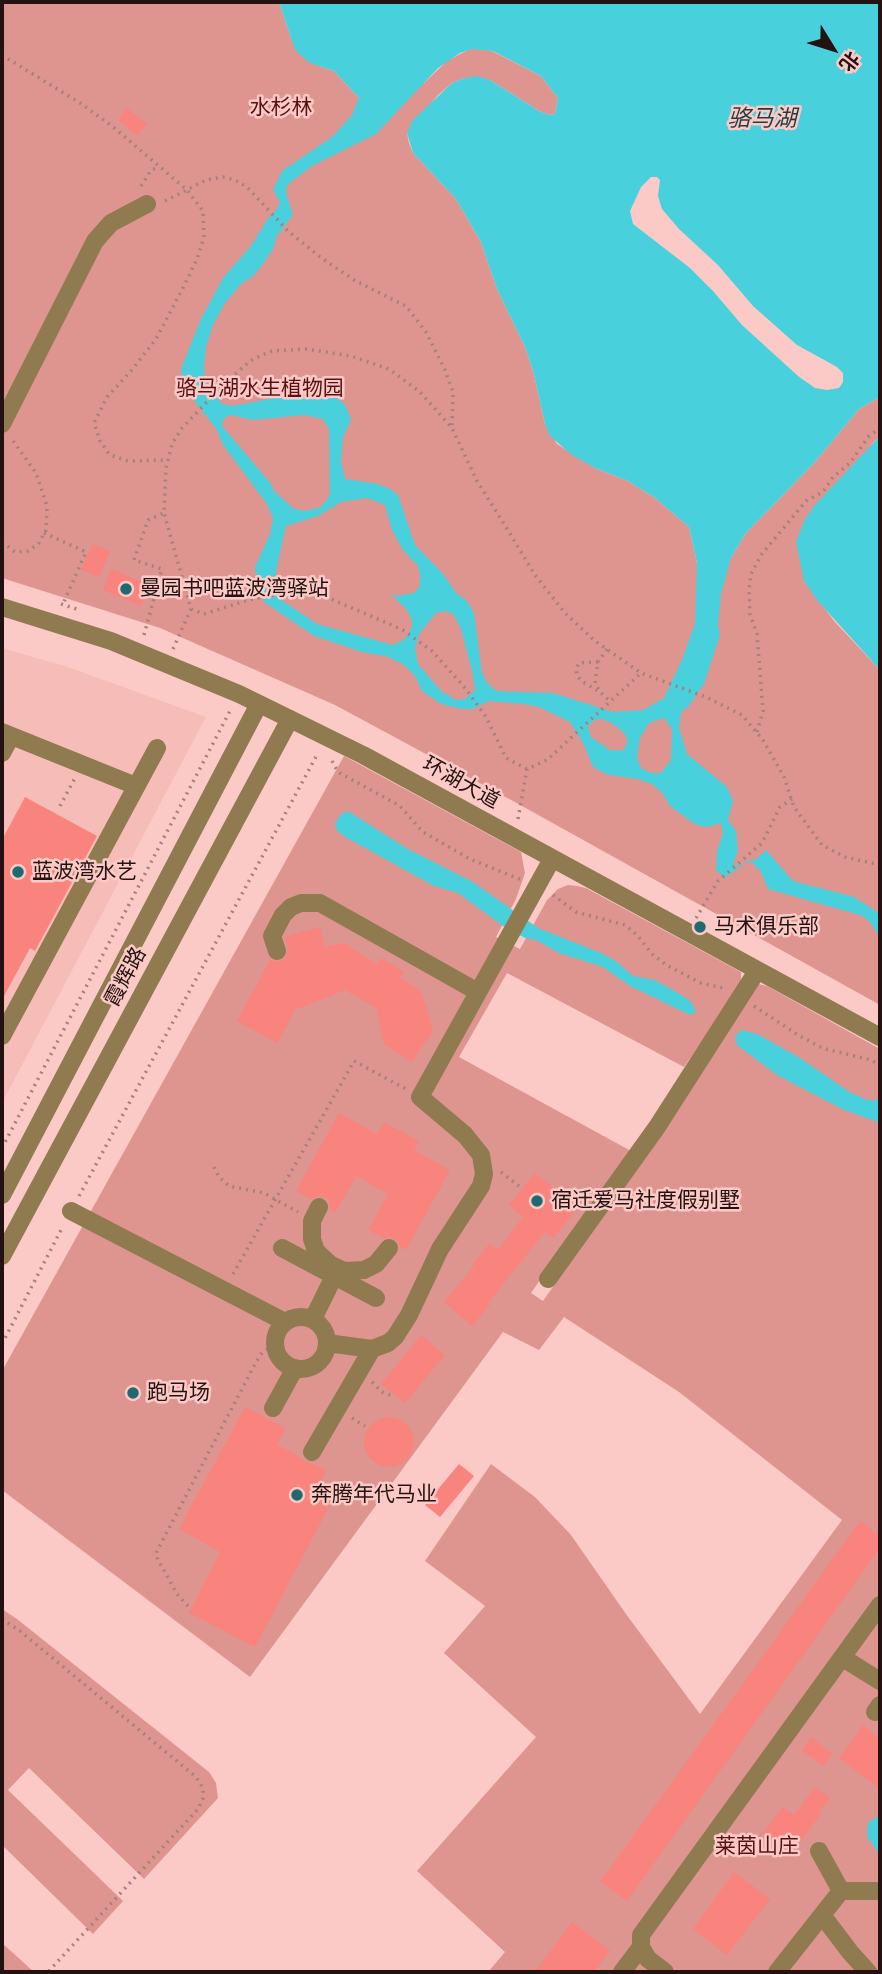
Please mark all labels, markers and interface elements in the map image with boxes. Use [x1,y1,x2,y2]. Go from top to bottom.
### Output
north arrow [798,14,868,84]
text: 北 [834,47,865,77]
park label: 水杉林 [250,95,312,121]
water label: 骆马湖 [728,105,796,133]
park label: 骆马湖水生植物园 [176,376,344,402]
place label: 曼园书吧蓝波湾驿站 [140,576,329,602]
marker: 曼园书吧蓝波湾驿站 [118,581,134,597]
street label: 环湖大道 [418,752,504,814]
place label: 蓝波湾水艺 [32,859,137,885]
marker: 蓝波湾水艺 [10,864,26,880]
place label: 马术俱乐部 [714,914,819,940]
marker: 马术俱乐部 [692,919,708,935]
street label: 霞辉路 [100,943,152,1011]
place label: 宿迁爱马社度假别墅 [551,1188,740,1214]
marker: 宿迁爱马社度假别墅 [529,1193,545,1209]
place label: 跑马场 [147,1380,210,1406]
marker: 跑马场 [125,1385,141,1401]
place label: 奔腾年代马业 [311,1482,437,1508]
marker: 奔腾年代马业 [289,1487,305,1503]
park label: 莱茵山庄 [715,1834,799,1860]

